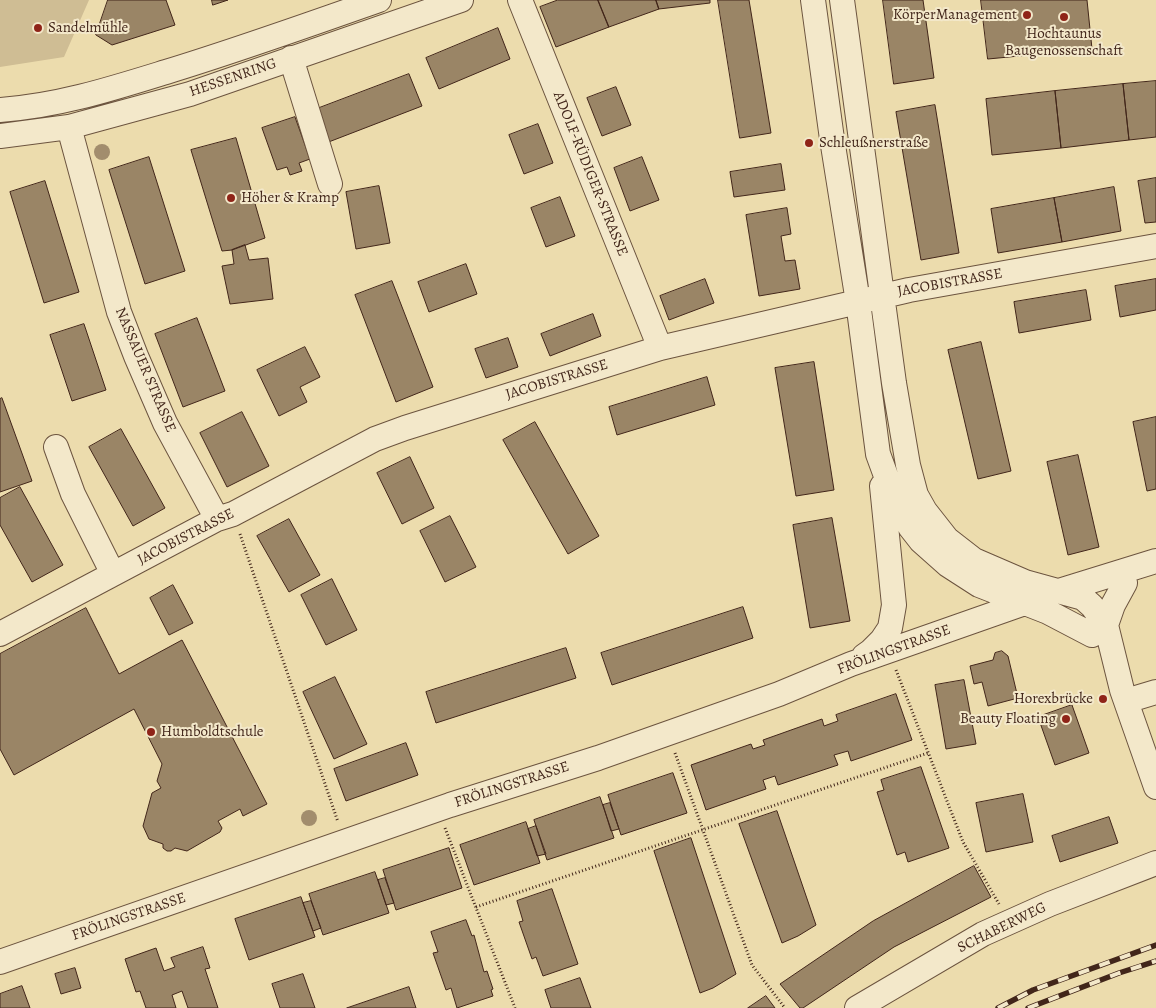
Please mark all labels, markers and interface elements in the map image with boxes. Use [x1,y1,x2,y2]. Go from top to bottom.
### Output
place label: KörperManagement [893,6,1017,24]
marker: KörperManagement [1021,9,1033,21]
marker: Hochtaunus Baugenossenschaft [1058,11,1070,23]
place label: Sandelmühle [48,19,128,37]
marker: Sandelmühle [32,22,44,34]
place label: Hochtaunus Baugenossenschaft [1005,25,1123,60]
street label: HESSENRING [187,55,279,101]
street label: ADOLF-RÜDIGER-STRASSE [549,89,631,259]
place label: Schleußnerstraße [819,134,928,152]
marker: Schleußnerstraße [803,137,815,149]
place label: Höher & Kramp [241,189,339,207]
marker: Höher & Kramp [225,192,237,204]
street label: JACOBISTRASSE [896,265,1004,301]
street label: NASSAUER STRASSE [111,305,179,435]
street label: JACOBISTRASSE [504,356,610,404]
street label: JACOBISTRASSE [135,505,237,569]
street label: FRÖLINGSTRASSE [835,621,953,679]
place label: Horexbrücke [1014,690,1093,708]
marker: Horexbrücke [1097,693,1109,705]
place label: Beauty Floating [960,710,1056,728]
marker: Beauty Floating [1060,713,1072,725]
place label: Humboldtschule [161,723,264,741]
marker: Humboldtschule [145,726,157,738]
street label: FRÖLINGSTRASSE [452,758,572,812]
street label: FRÖLINGSTRASSE [70,889,188,945]
street label: SCHABERWEG [955,899,1049,957]

